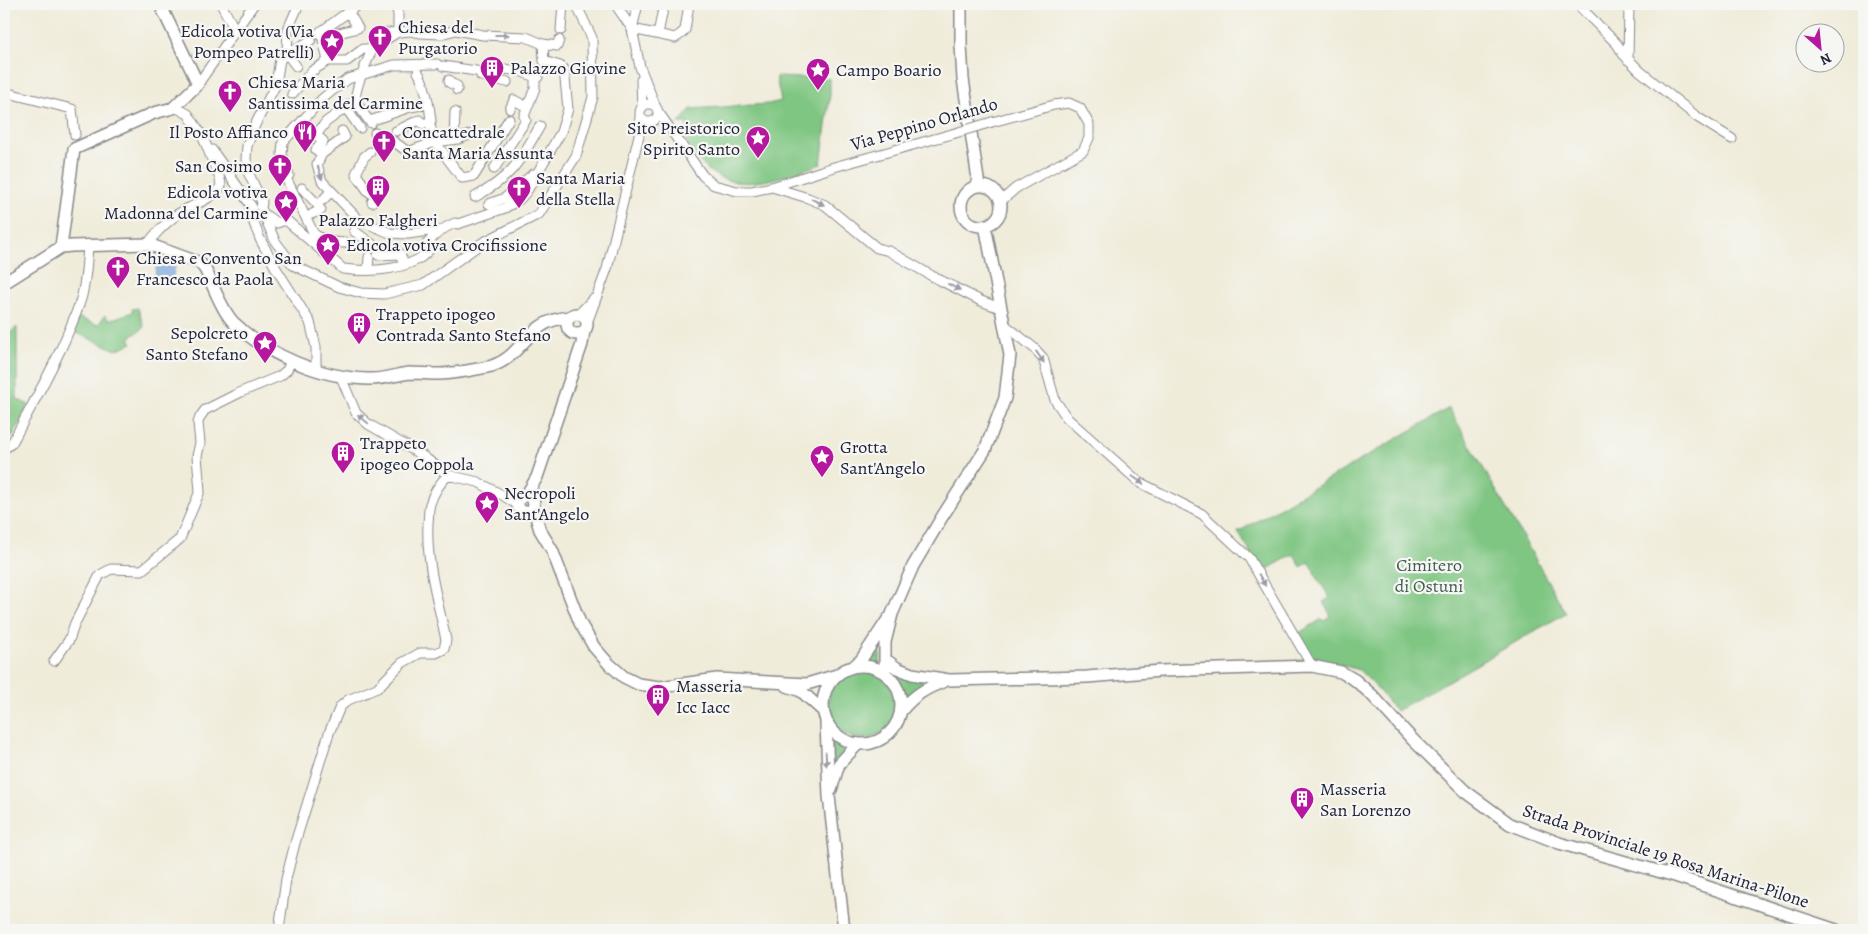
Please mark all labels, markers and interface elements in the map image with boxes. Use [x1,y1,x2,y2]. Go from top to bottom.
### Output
place label: Chiesa del Purgatorio [398,15,478,60]
place label: Edicola votiva (Via Pompeo Patrelli) [180,19,315,64]
north arrow [1796,22,1846,72]
church icon: Chiesa del Purgatorio [367,24,393,58]
place icon: Edicola votiva (Via Pompeo Patrelli) [319,28,345,62]
one-way arrow [494,31,510,39]
text: N [1817,48,1835,70]
building icon: Palazzo Giovine [479,55,505,89]
place label: Palazzo Giovine [510,56,626,80]
place icon: Campo Boario [805,57,831,91]
place label: Campo Boario [836,58,942,82]
place label: Chiesa Maria Santissima del Carmine [248,70,423,115]
church icon: Chiesa Maria Santissima del Carmine [217,79,243,113]
street label: Via Peppino Orlando [847,92,1000,157]
place label: Sito Preistorico Spirito Santo [627,116,740,161]
restaurant icon: Il Posto Affianco [292,119,318,153]
place label: Il Posto Affianco [169,120,288,144]
place label: Concattedrale Santa Maria Assunta [402,120,554,165]
place icon: Sito Preistorico Spirito Santo [745,125,771,159]
church icon: Concattedrale Santa Maria Assunta [371,129,397,163]
church icon: San Cosimo [267,153,293,187]
place label: San Cosimo [175,154,262,178]
one-way arrow [316,166,324,181]
place label: Santa Maria della Stella [536,166,626,211]
building icon: Palazzo Falgheri [365,174,391,208]
church icon: Santa Maria della Stella [506,175,532,209]
place label: Edicola votiva Madonna del Carmine [104,180,269,225]
place icon: Edicola votiva Madonna del Carmine [273,189,299,223]
one-way arrow [811,198,825,206]
place label: Palazzo Falgheri [318,208,438,232]
place icon: Edicola votiva Crocifissione [315,232,341,266]
place label: Edicola votiva Crocifissione [346,233,547,257]
place label: Chiesa e Convento San Francesco da Paola [136,246,302,291]
church icon: Chiesa e Convento San Francesco da Paola [105,255,131,289]
one-way arrow [947,283,961,291]
place label: Trappeto ipogeo Contrada Santo Stefano [376,302,551,347]
building icon: Trappeto ipogeo Contrada Santo Stefano [346,311,372,345]
place label: Sepolcreto Santo Stefano [146,321,248,366]
place icon: Sepolcreto Santo Stefano [252,330,278,364]
one-way arrow [1035,350,1045,364]
one-way arrow [357,414,370,425]
place label: Trappeto ipogeo Coppola [360,431,474,476]
place label: Grotta Sant'Angelo [840,435,925,480]
building icon: Trappeto ipogeo Coppola [330,440,356,474]
place icon: Grotta Sant'Angelo [809,444,835,478]
one-way arrow [1131,475,1145,485]
place label: Necropoli Sant'Angelo [504,481,589,526]
place icon: Necropoli Sant'Angelo [474,490,500,524]
park label: Cimitero di Ostuni [1395,553,1463,598]
one-way arrow [1257,574,1266,587]
place label: Masseria Icc Iacc [676,674,743,719]
building icon: Masseria Icc Iacc [645,683,671,717]
one-way arrow [823,752,831,768]
place label: Masseria San Lorenzo [1320,777,1411,822]
building icon: Masseria San Lorenzo [1289,786,1315,820]
street label: Strada Provinciale 19 Rosa Marina-Pilone [1520,798,1812,914]

